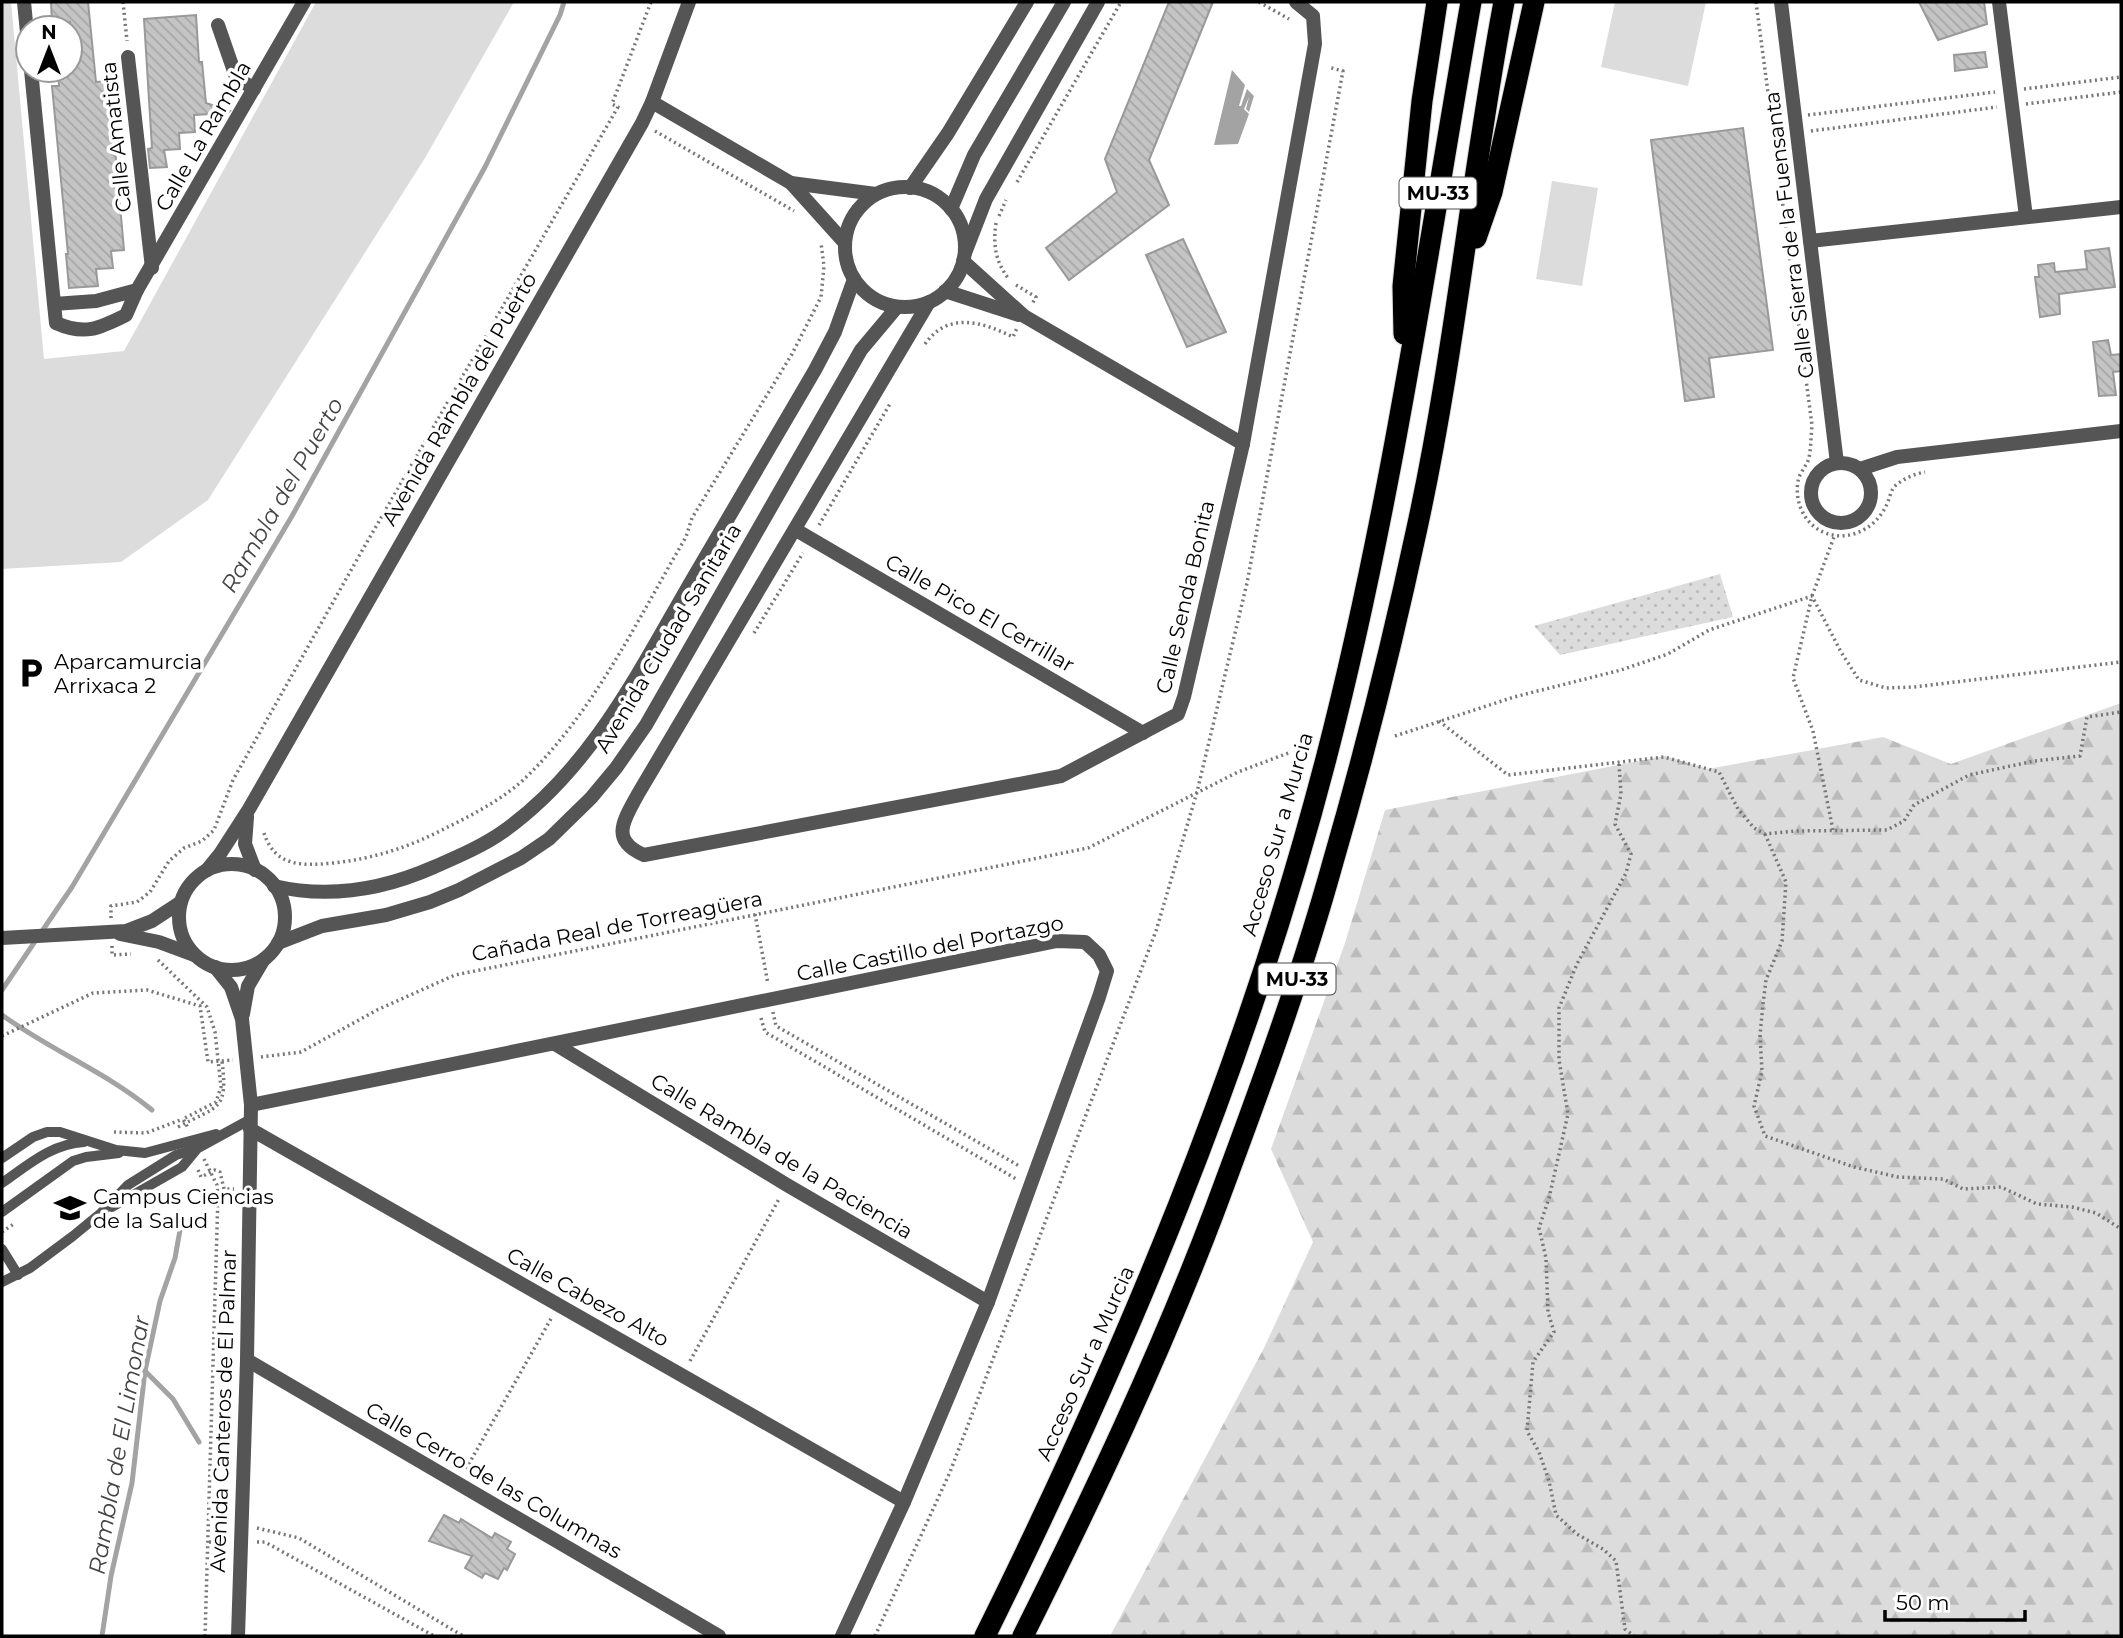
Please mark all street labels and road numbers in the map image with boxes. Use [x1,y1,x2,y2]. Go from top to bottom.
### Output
street label: Calle La Rambla [150,57,256,215]
street label: Calle Amatista [96,60,136,214]
street label: Calle Sierra de la Fuensanta [1759,90,1819,380]
road number: MU-33 [1400,178,1476,209]
street label: Avenida Rambla del Puerto [376,268,542,530]
street label: Calle Senda Bonita [1151,498,1219,696]
street label: Avenida Ciudad Sanitaria [590,519,746,757]
street label: Calle Pico El Cerrillar [881,549,1079,677]
street label: Acceso Sur a Murcia [1236,729,1318,939]
street label: Cañada Real de Torreagüera [469,886,765,966]
street label: Calle Castillo del Portazgo [794,910,1066,986]
road number: MU-33 [1258,964,1336,995]
street label: Calle Rambla de la Paciencia [646,1068,918,1244]
street label: Calle Cabezo Alto [503,1242,673,1352]
street label: Avenida Canteros de El Palmar [205,1249,241,1573]
street label: Acceso Sur a Murcia [1031,1262,1139,1464]
street label: Calle Cerro de las Columnas [362,1396,626,1564]

